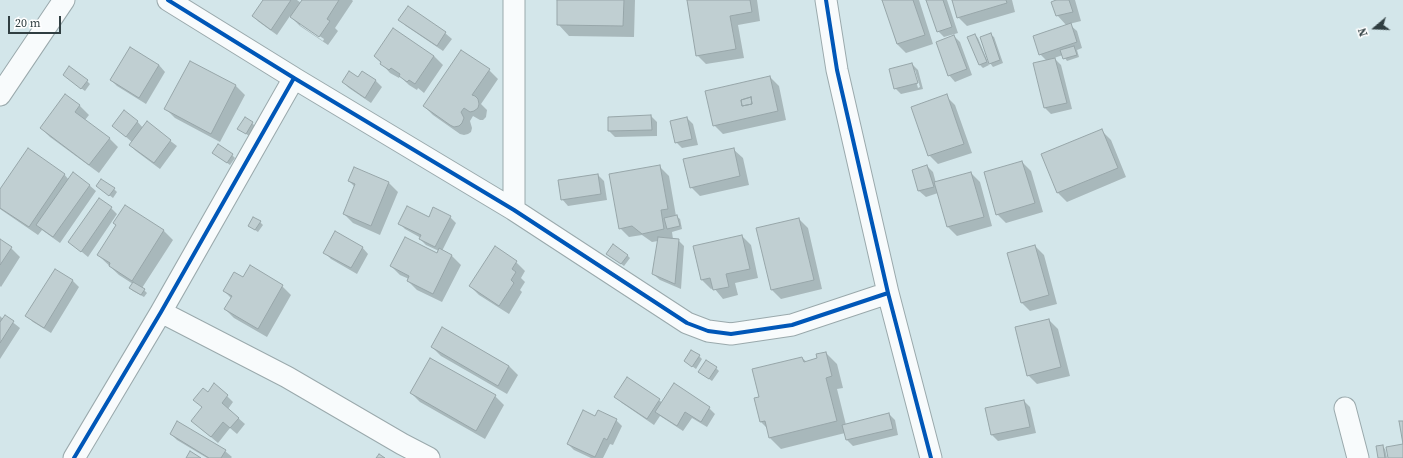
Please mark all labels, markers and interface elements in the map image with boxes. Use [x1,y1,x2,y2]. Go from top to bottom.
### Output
scale bar [10,8,63,34]
north arrow [1355,8,1395,48]
text: 20 m [15,15,41,31]
text: N [1355,26,1372,38]

